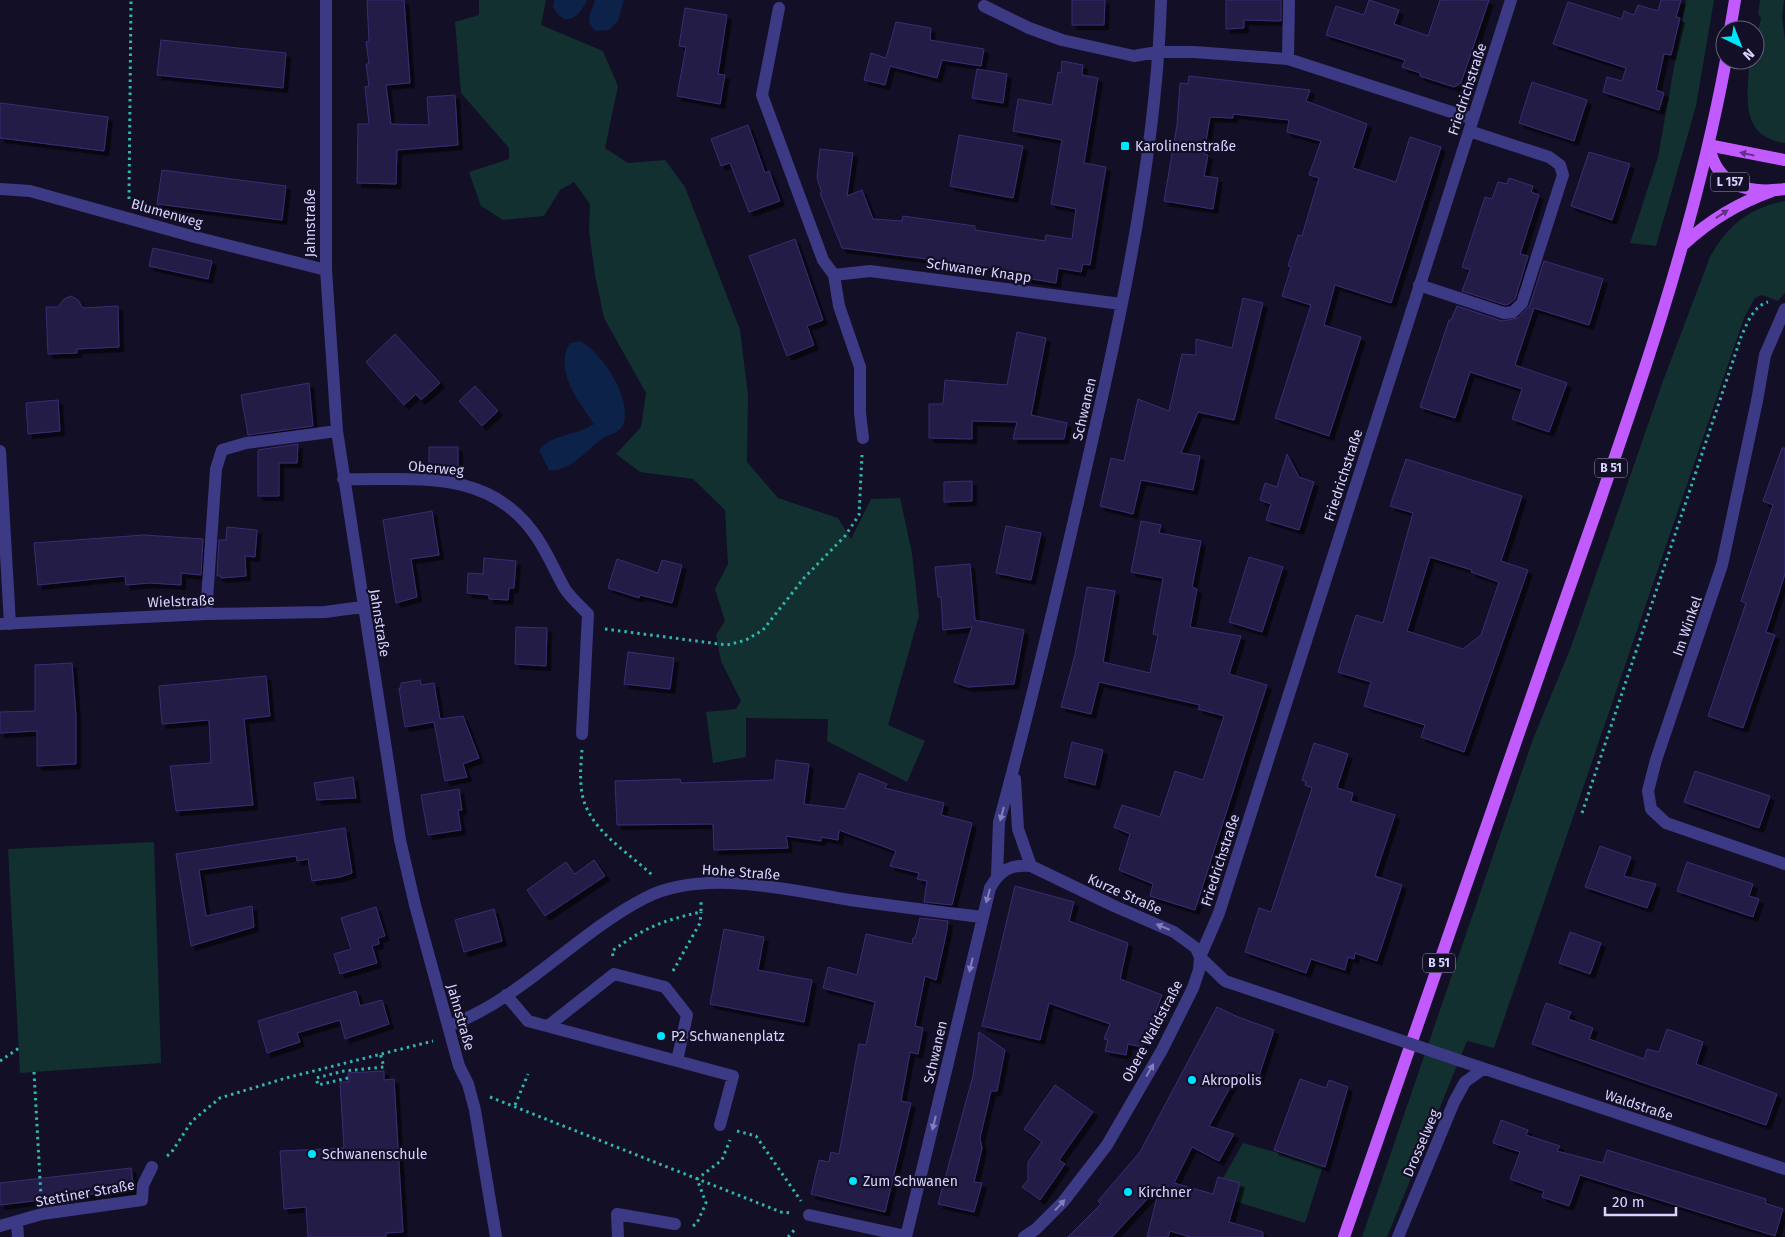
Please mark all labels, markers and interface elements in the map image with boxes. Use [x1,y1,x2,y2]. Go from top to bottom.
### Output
north arrow [1715,20,1765,70]
street label: Friedrichstraße [1445,41,1490,137]
text: N [1739,45,1758,64]
place label: Karolinenstraße [1135,138,1236,155]
marker: Karolinenstraße [1119,140,1131,152]
one-way arrow [1738,149,1754,157]
road number: L 157 [1711,172,1749,192]
street label: Jahnstraße [302,189,319,257]
street label: Blumenweg [129,195,205,232]
one-way arrow [1715,209,1728,219]
street label: Schwaner Knapp [925,255,1032,286]
street label: Schwanen [1069,376,1100,442]
street label: Friedrichstraße [1321,427,1366,523]
street label: Oberweg [407,458,465,479]
road number: B 51 [1595,458,1627,478]
street label: Jahnstraße [366,588,393,658]
street label: Wielstraße [147,592,215,611]
street label: Im Winkel [1669,594,1706,658]
one-way arrow [997,806,1005,821]
street label: Friedrichstraße [1198,812,1243,908]
street label: Hohe Straße [701,861,781,884]
street label: Kurze Straße [1085,870,1165,919]
one-way arrow [983,889,991,904]
one-way arrow [1155,923,1170,931]
road number: B 51 [1423,954,1455,972]
one-way arrow [967,957,975,972]
street label: Obere Waldstraße [1118,977,1186,1085]
street label: Jahnstraße [443,982,478,1052]
street label: Schwanen [920,1019,951,1085]
place label: P2 Schwanenplatz [671,1028,785,1045]
marker: P2 Schwanenplatz [655,1030,667,1042]
one-way arrow [1146,1063,1155,1077]
place label: Akropolis [1202,1072,1262,1089]
marker: Akropolis [1186,1074,1198,1086]
street label: Waldstraße [1602,1086,1675,1125]
street label: Drosselweg [1400,1106,1444,1180]
one-way arrow [930,1116,938,1131]
place label: Schwanenschule [322,1146,427,1163]
marker: Schwanenschule [306,1148,318,1160]
place label: Zum Schwanen [863,1173,958,1190]
marker: Zum Schwanen [847,1175,859,1187]
street label: Stettiner Straße [34,1176,136,1211]
place label: Kirchner [1138,1184,1192,1201]
scale bar [1605,1184,1676,1216]
marker: Kirchner [1122,1186,1134,1198]
text: 20 m [1612,1193,1645,1211]
one-way arrow [1054,1199,1066,1211]

